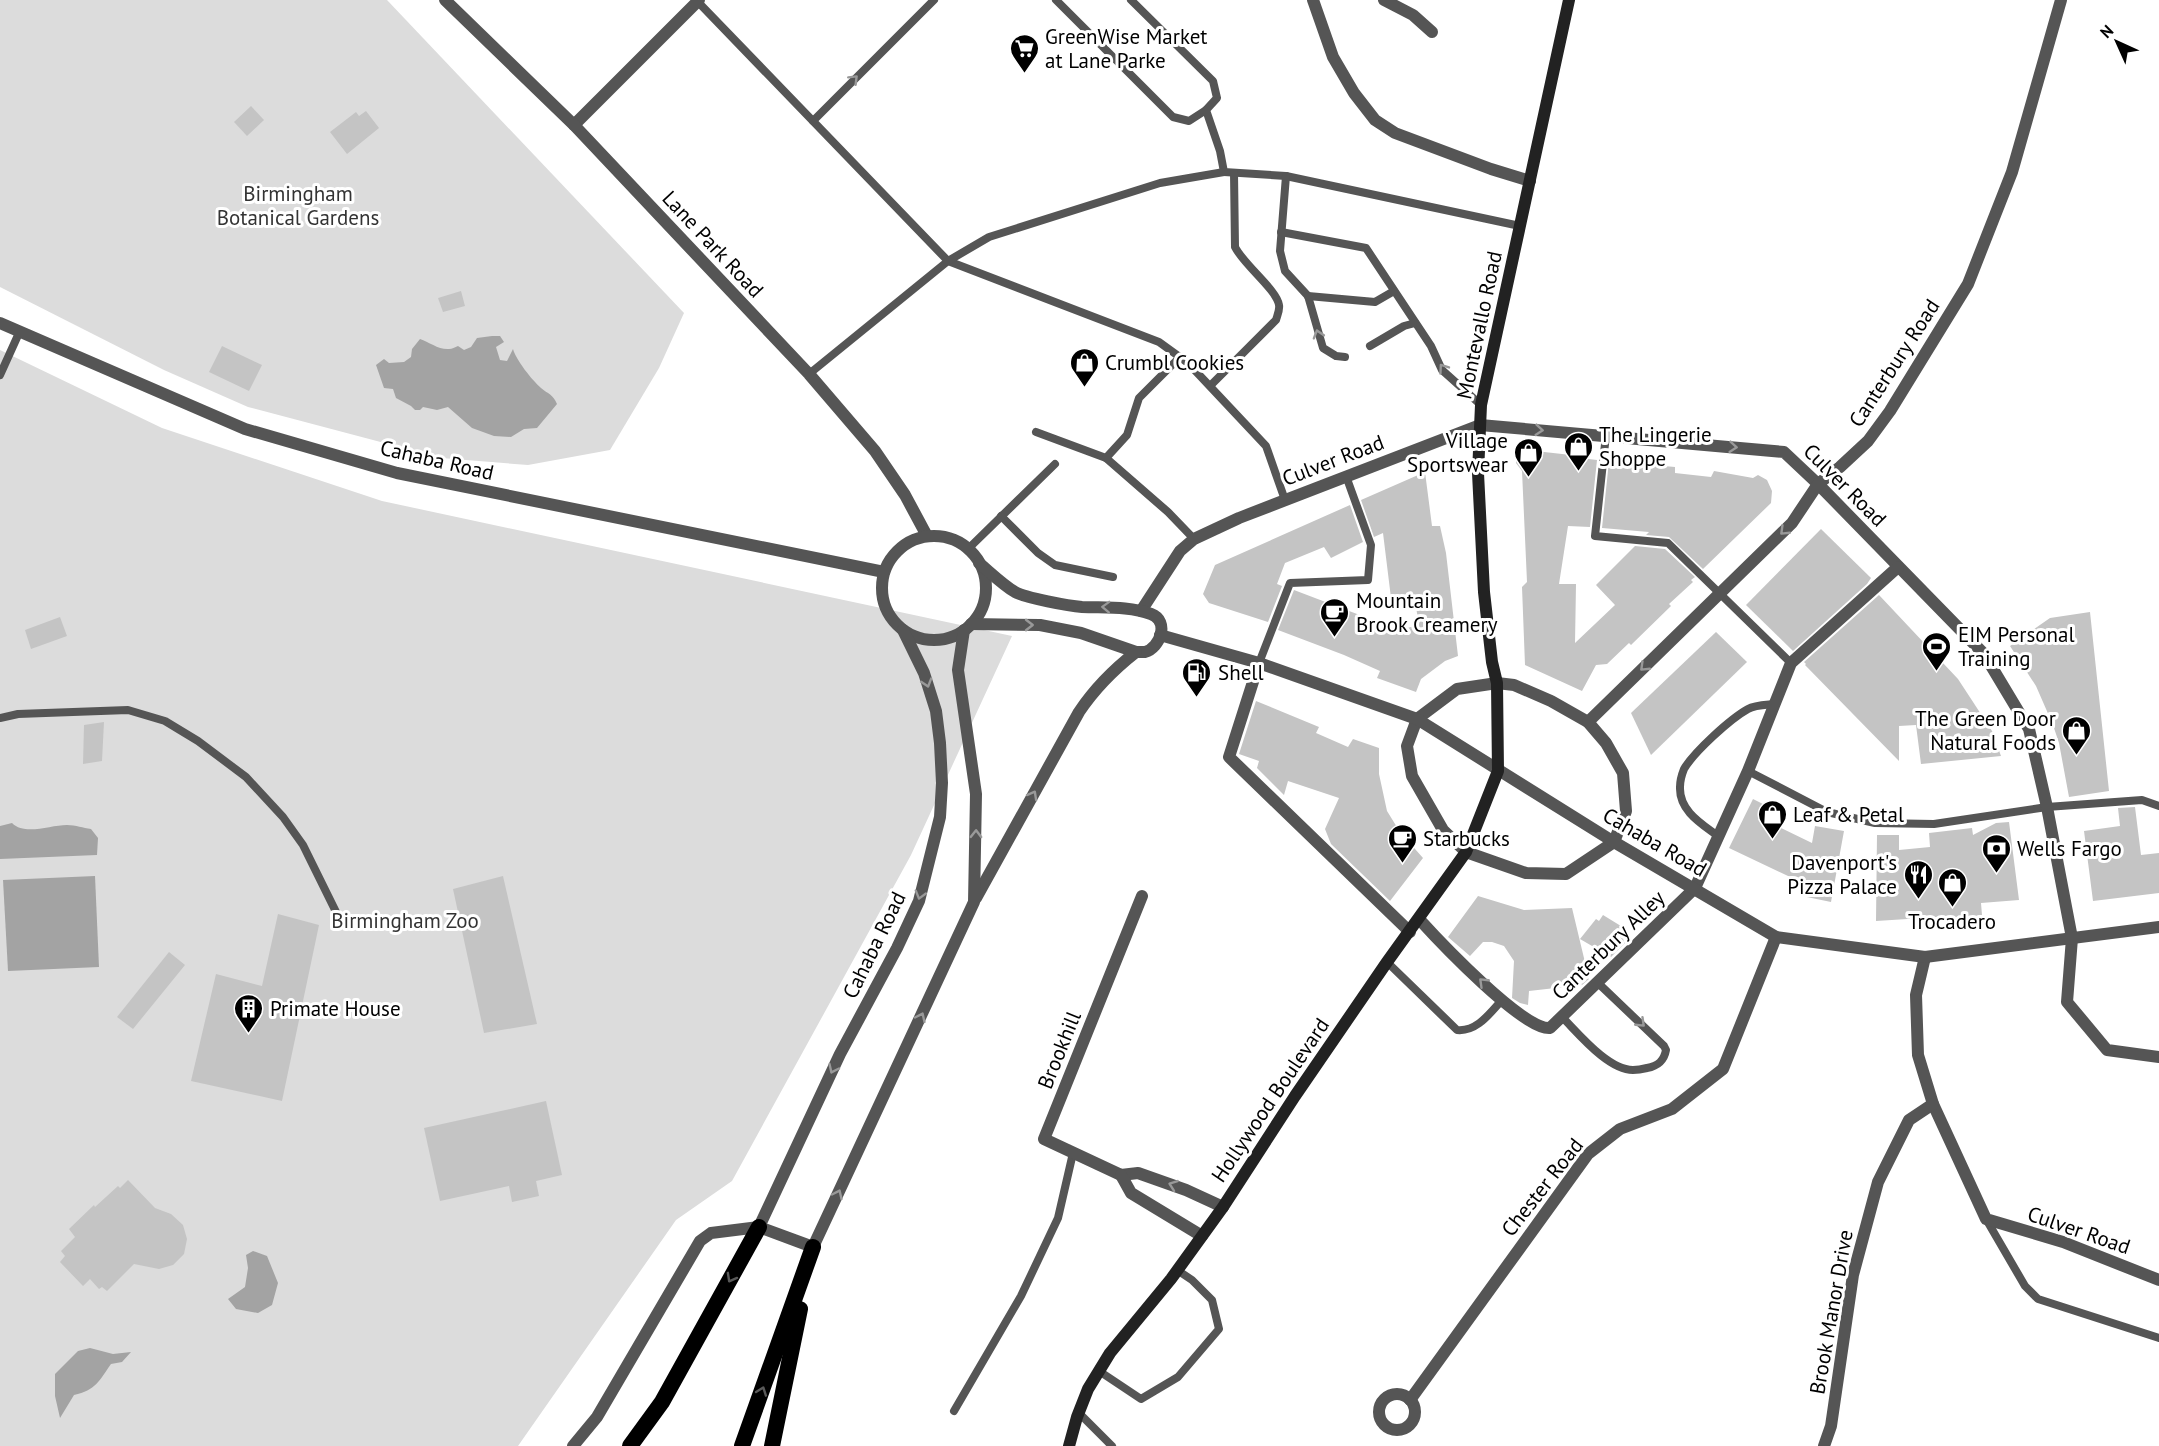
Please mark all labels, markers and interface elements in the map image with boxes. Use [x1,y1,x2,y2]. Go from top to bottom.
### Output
north arrow [2087,12,2147,72]
text: N [2096,21,2117,42]
place label: GreenWise Market at Lane Parke [1045,23,1207,74]
supermarket icon: GreenWise Market at Lane Parke [1008,32,1040,74]
one-way arrow [847,76,858,87]
park label: Birmingham Botanical Gardens [217,180,379,231]
street label: Lane Park Road [657,185,769,303]
street label: Montevallo Road [1450,249,1508,401]
street label: Canterbury Road [1843,294,1945,432]
one-way arrow [1313,329,1325,340]
shop icon: Crumbl Cookies [1068,346,1100,388]
place label: Crumbl Cookies [1105,349,1244,376]
one-way arrow [1439,364,1450,375]
place label: The Lingerie Shoppe [1599,421,1712,472]
one-way arrow [1534,423,1543,436]
place label: Village Sportswear [1407,427,1508,478]
street label: Culver Road [1278,428,1388,492]
shop icon: The Lingerie Shoppe [1562,430,1594,472]
street label: Cahaba Road [378,434,496,486]
shop icon: Village Sportswear [1513,436,1545,478]
street label: Culver Road [1798,438,1892,532]
one-way arrow [1728,440,1737,453]
one-way arrow [1780,524,1790,535]
place label: Mountain Brook Creamery [1356,587,1498,638]
cafe icon: Mountain Brook Creamery [1319,596,1351,638]
one-way arrow [1101,601,1110,613]
one-way arrow [1025,619,1034,631]
place label: EIM Personal Training [1958,621,2075,672]
sports icon: EIM Personal Training [1921,630,1953,672]
fuel station icon: Shell [1181,656,1213,698]
place label: Shell [1218,659,1264,686]
one-way arrow [1641,660,1652,671]
one-way arrow [920,677,932,688]
place label: The Green Door Natural Foods [1915,705,2056,756]
shop icon: The Green Door Natural Foods [2061,714,2093,756]
one-way arrow [1026,791,1037,802]
shop icon: Leaf & Petal [1756,798,1788,840]
street label: Cahaba Road [1598,801,1712,883]
place label: Leaf & Petal [1793,801,1904,828]
cafe icon: Starbucks [1386,822,1418,864]
place label: Starbucks [1423,825,1510,852]
one-way arrow [970,829,982,838]
bank icon: Wells Fargo [1980,832,2012,874]
place label: Wells Fargo [2017,835,2122,862]
place label: Davenport's Pizza Palace [1787,849,1897,900]
restaurant icon: Davenport's Pizza Palace [1902,858,1934,900]
shop icon: Trocadero [1936,866,1968,908]
street label: Canterbury Alley [1546,884,1670,1006]
street label: Cahaba Road [836,887,912,1003]
one-way arrow [915,889,927,900]
park label: Birmingham Zoo [331,907,479,934]
place label: Trocadero [1908,908,1996,935]
one-way arrow [1479,978,1490,989]
building icon: Primate House [233,992,265,1034]
place label: Primate House [270,995,401,1022]
street label: Brookhill [1031,1007,1087,1093]
one-way arrow [913,1013,925,1024]
street label: Hollywood Boulevard [1205,1013,1335,1187]
one-way arrow [1633,1016,1644,1027]
one-way arrow [829,1062,841,1073]
street label: Chester Road [1495,1132,1589,1242]
one-way arrow [1168,1180,1179,1193]
one-way arrow [830,1189,842,1200]
street label: Culver Road [2024,1200,2134,1260]
street label: Brook Manor Drive [1803,1228,1859,1396]
one-way arrow [727,1272,738,1282]
one-way arrow [754,1386,767,1397]

